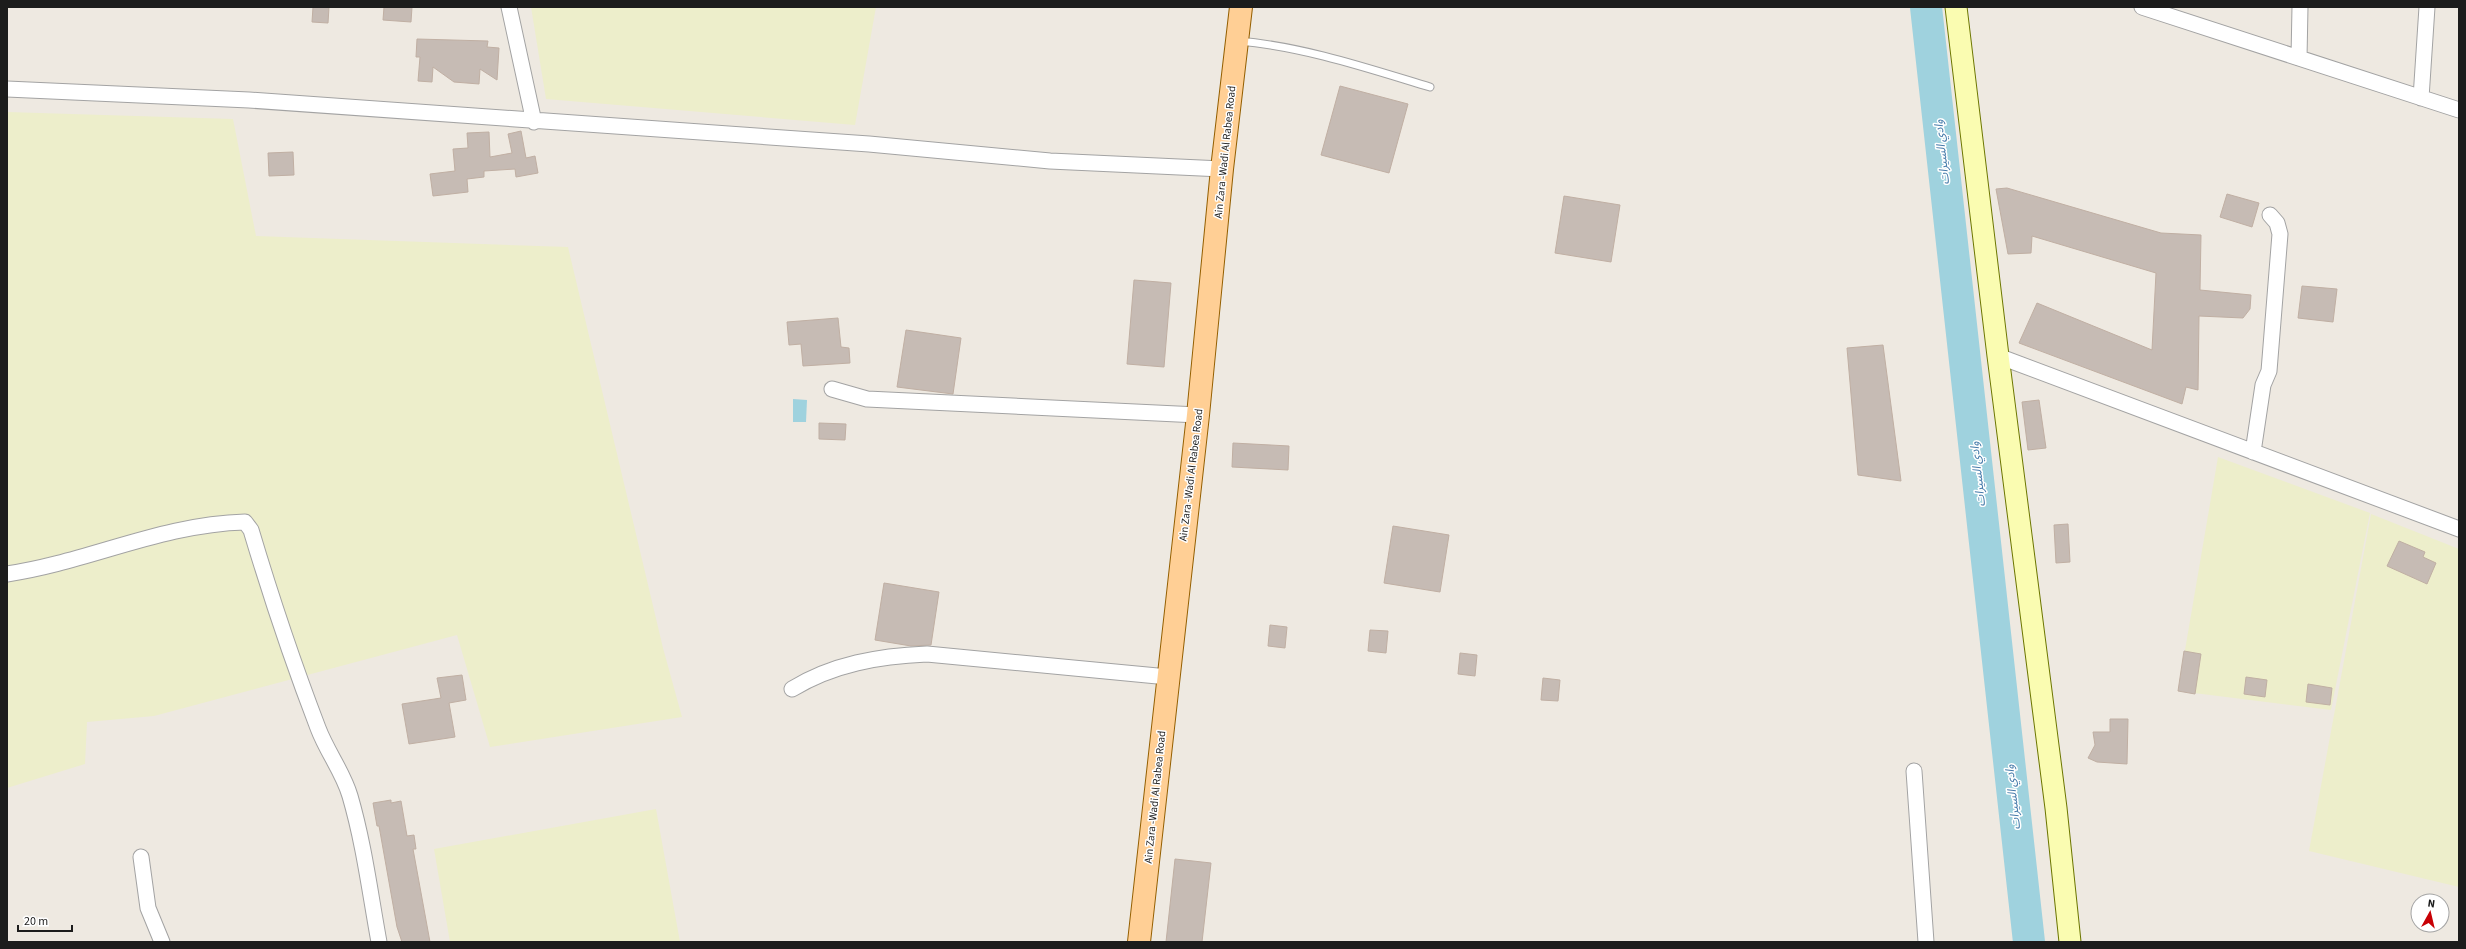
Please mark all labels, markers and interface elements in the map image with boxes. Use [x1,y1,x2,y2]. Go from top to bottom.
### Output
street label: Ain Zara -Wadi Al Rabea Road [1211,85,1239,219]
water label: وادي السيرات [1930,118,1955,185]
street label: Ain Zara -Wadi Al Rabea Road [1175,408,1207,542]
water label: وادي السيرات [1966,440,1991,507]
street label: Ain Zara -Wadi Al Rabea Road [1141,730,1169,864]
water label: وادي السيرات [2001,763,2026,830]
north arrow [2410,893,2450,933]
text: N [2427,896,2436,912]
scale bar [18,907,72,933]
text: 20 m [24,913,48,930]

